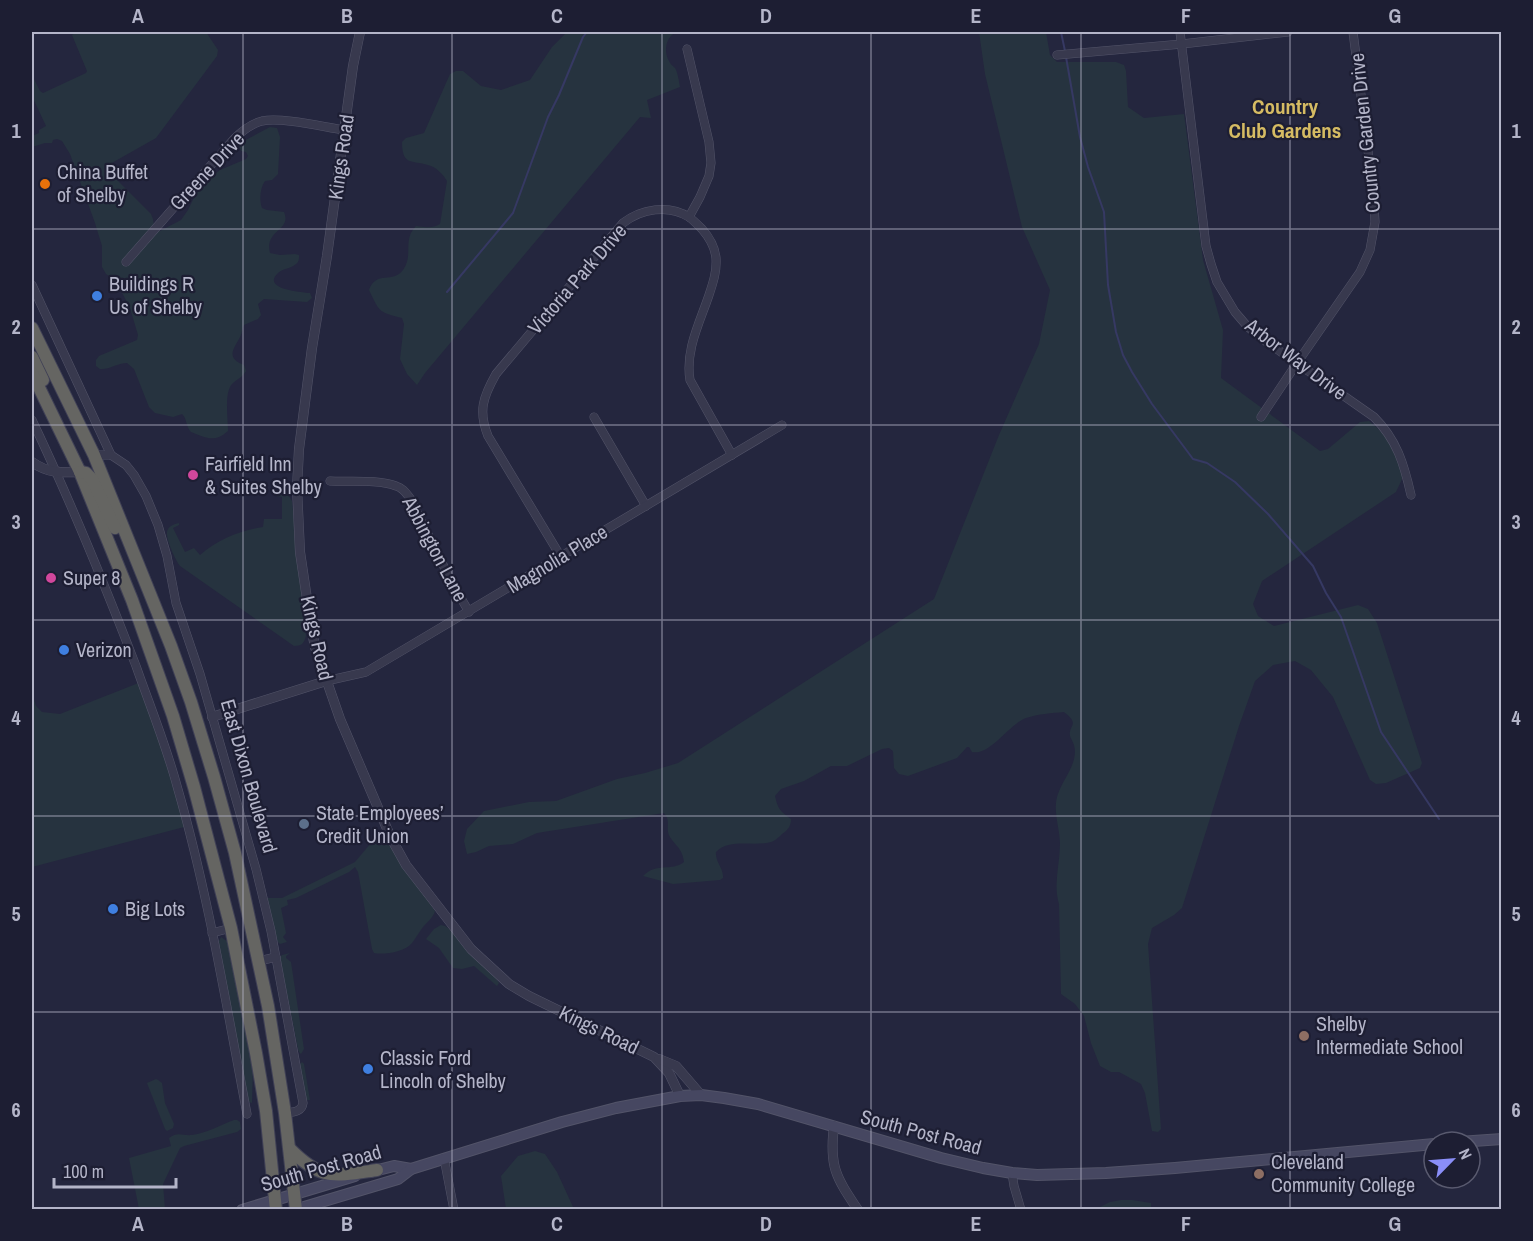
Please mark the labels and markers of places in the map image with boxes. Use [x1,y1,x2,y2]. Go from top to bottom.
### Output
place label: China Buffet of Shelby [57,158,148,208]
marker: China Buffet of Shelby [38,177,52,191]
place label: Buildings R Us of Shelby [109,270,203,320]
marker: Buildings R Us of Shelby [90,289,104,303]
place label: Fairfield Inn & Suites Shelby [205,450,322,500]
marker: Fairfield Inn & Suites Shelby [186,468,200,482]
place label: Super 8 [63,564,120,591]
marker: Super 8 [44,571,58,585]
place label: Verizon [76,636,132,663]
marker: Verizon [57,643,71,657]
place label: State Employees’ Credit Union [316,799,444,849]
marker: State Employees’ Credit Union [297,817,311,831]
place label: Big Lots [125,895,185,922]
marker: Big Lots [106,902,120,916]
place label: Shelby Intermediate School [1316,1010,1463,1060]
marker: Shelby Intermediate School [1297,1029,1311,1043]
place label: Classic Ford Lincoln of Shelby [380,1044,507,1094]
marker: Classic Ford Lincoln of Shelby [361,1062,375,1076]
place label: Cleveland Community College [1271,1148,1415,1198]
marker: Cleveland Community College [1252,1167,1266,1181]

